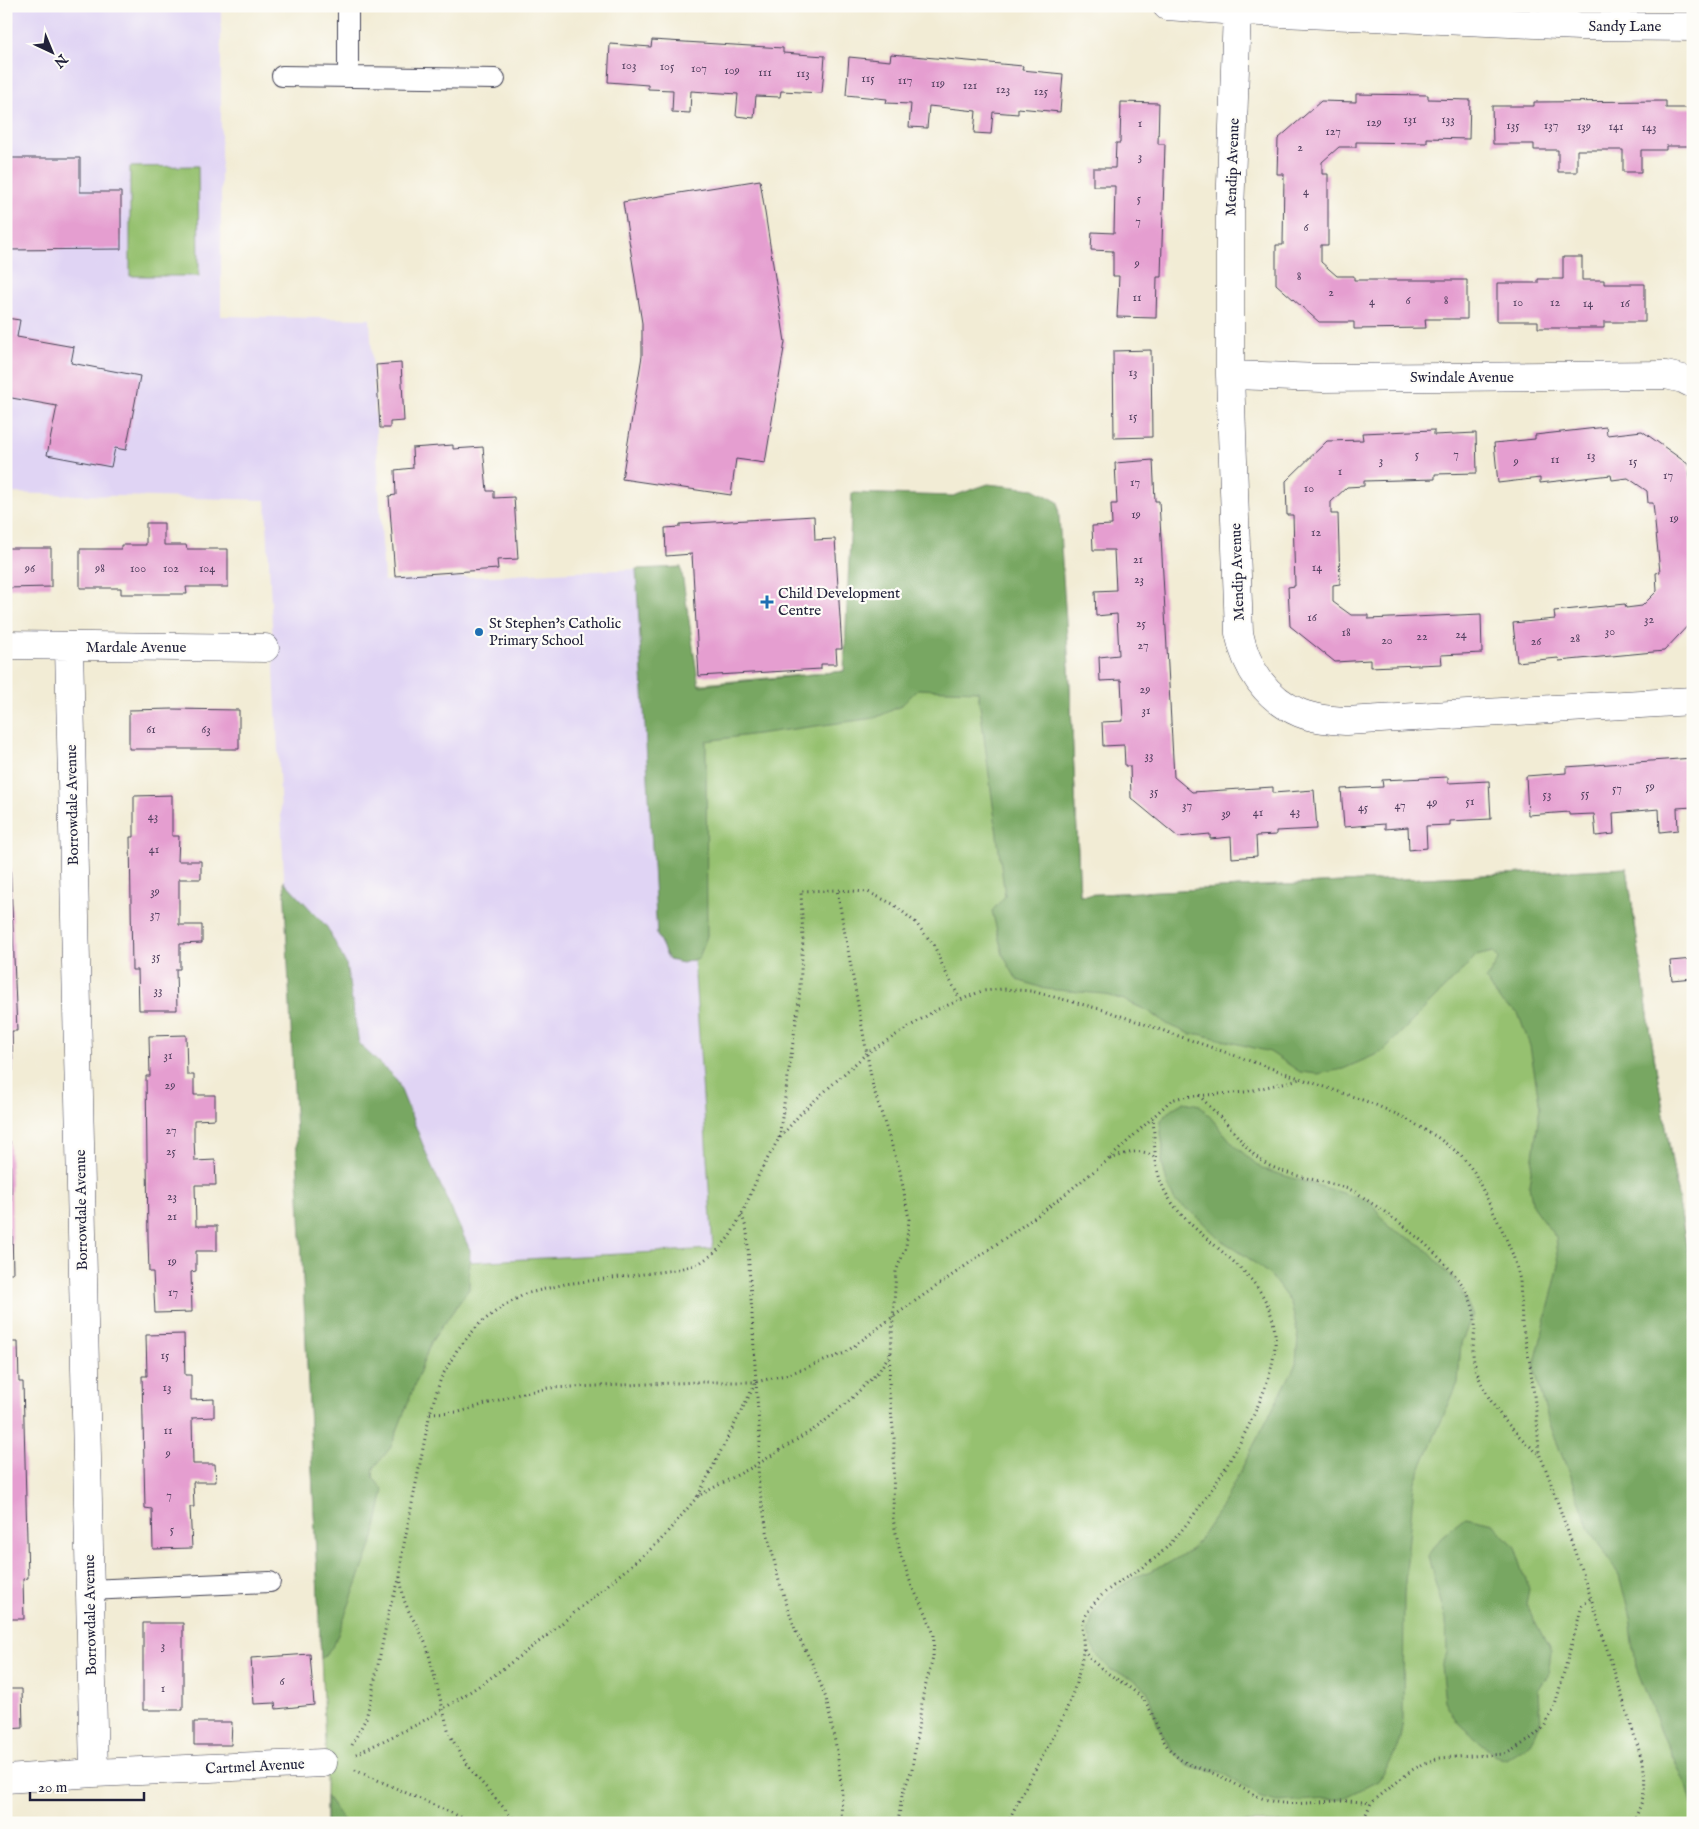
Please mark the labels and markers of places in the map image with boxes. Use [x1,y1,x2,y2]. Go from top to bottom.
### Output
place label: Child Development Centre [778,584,900,620]
marker: Child Development Centre [760,595,774,609]
place label: St Stephen's Catholic Primary School [489,614,621,650]
marker: St Stephen's Catholic Primary School [473,626,485,638]

